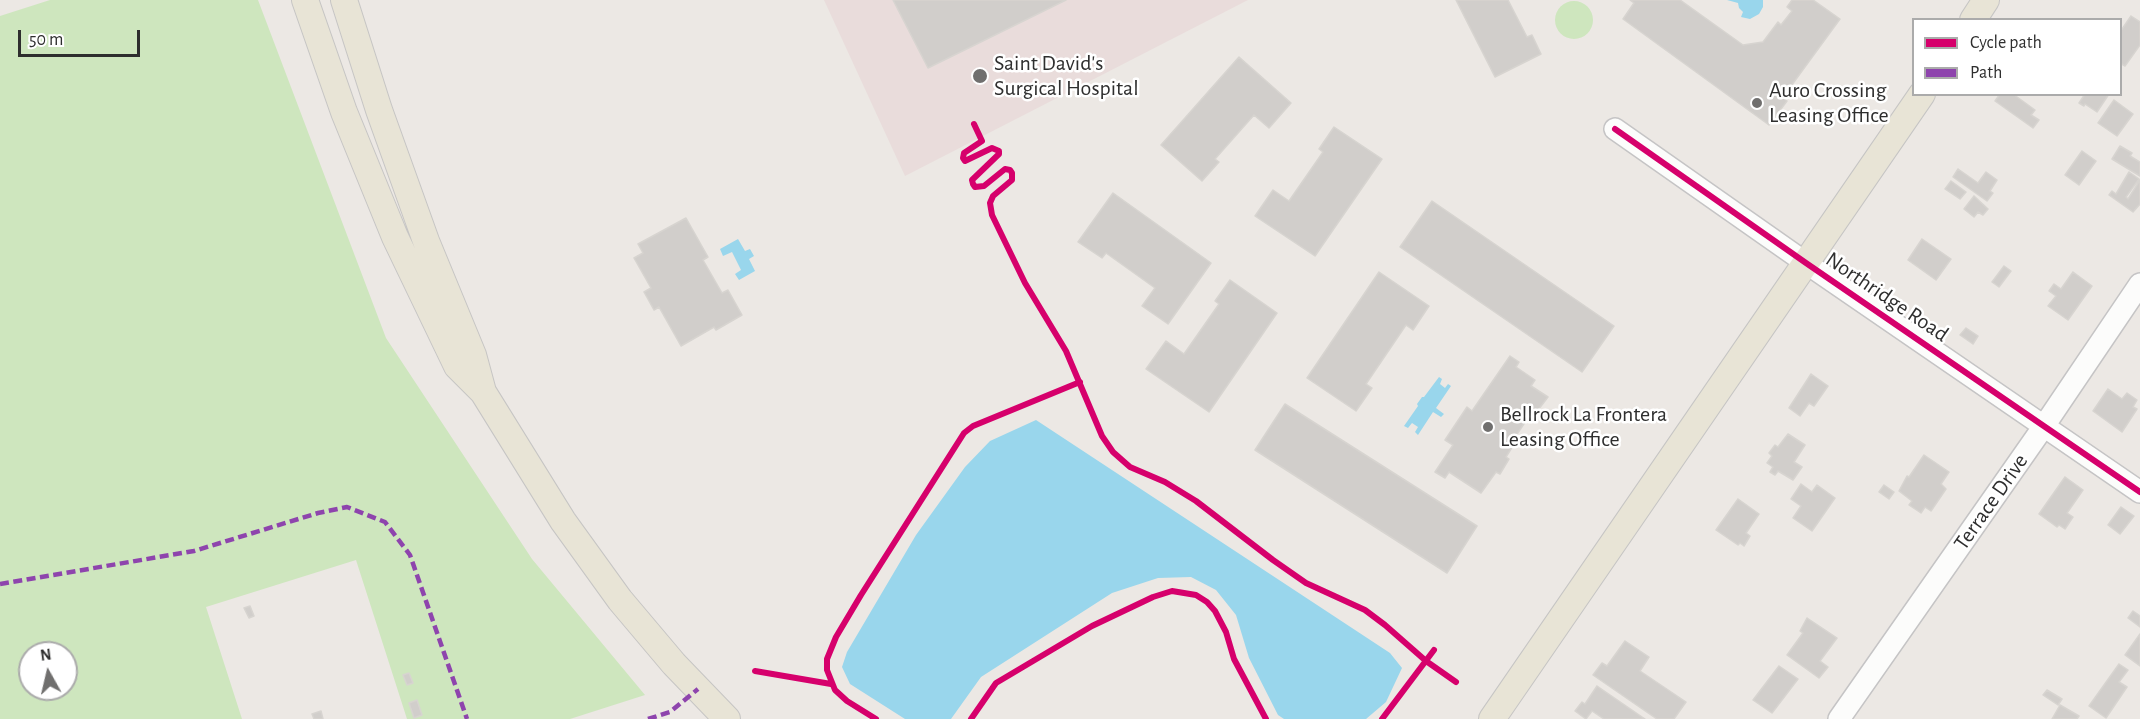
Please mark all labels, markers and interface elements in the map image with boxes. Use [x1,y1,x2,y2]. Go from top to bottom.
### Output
scale bar [21,18,142,56]
legend [1912,18,2122,96]
text: 50 m [29,31,63,49]
text: Cycle path [1970,34,2042,52]
place label: Saint David's Surgical Hospital [994,50,1139,101]
text: Path [1970,64,2002,82]
marker: Saint David's Surgical Hospital [971,67,989,85]
place label: Auro Crossing Leasing Office [1769,77,1889,128]
marker: Auro Crossing Leasing Office [1750,96,1764,110]
street label: Northridge Road [1821,246,1953,348]
place label: Bellrock La Frontera Leasing Office [1500,401,1667,452]
marker: Bellrock La Frontera Leasing Office [1481,420,1495,434]
street label: Terrace Drive [1948,449,2034,555]
north arrow [18,641,78,701]
text: N [39,646,52,664]

